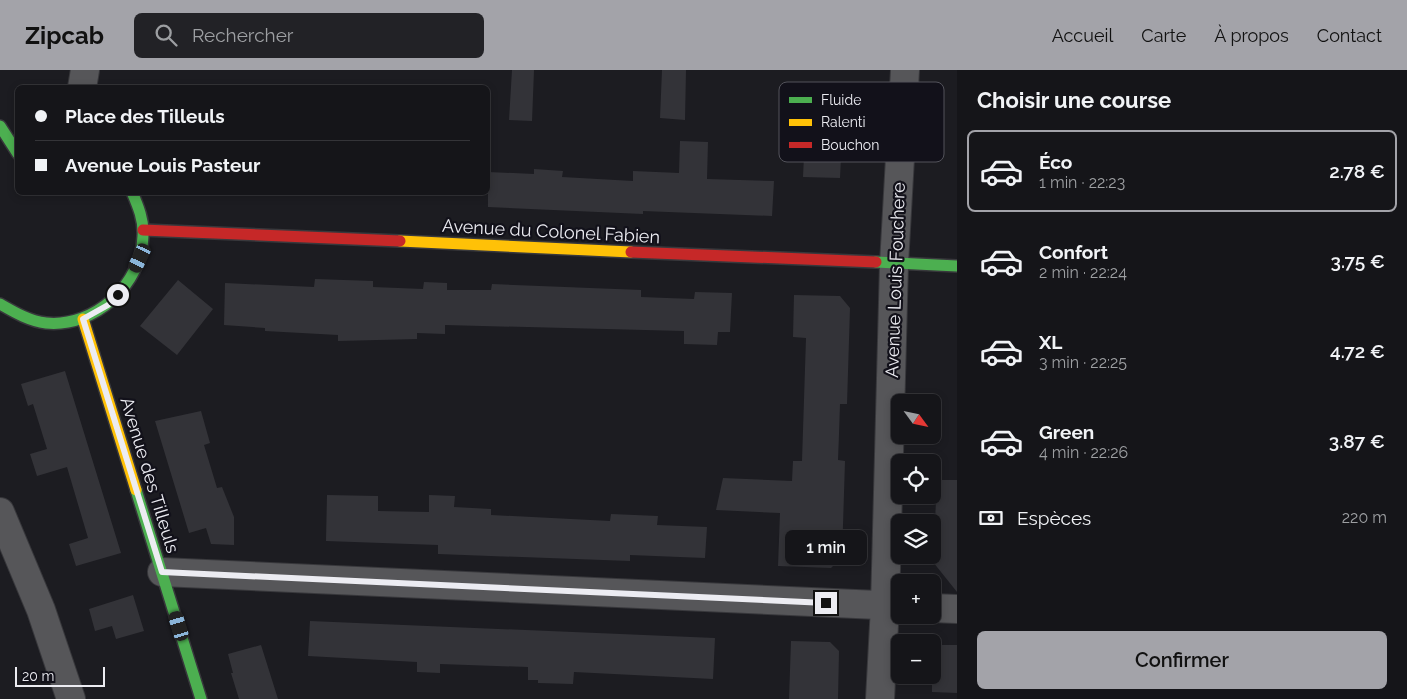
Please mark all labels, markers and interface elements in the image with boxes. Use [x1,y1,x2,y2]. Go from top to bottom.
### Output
search box [134,13,484,58]
text: Zipcab [25,21,104,50]
icon: search [152,21,180,49]
text: Rechercher [192,24,294,46]
text: Accueil [1052,25,1113,46]
text: Carte [1141,25,1186,46]
text: À propos [1214,25,1289,46]
text: Contact [1317,25,1382,46]
legend [779,82,944,162]
text: Choisir une course [977,87,1171,113]
text: Fluide [821,92,861,108]
text: Place des Tilleuls [65,105,225,127]
text: Ralenti [821,114,866,130]
text: Bouchon [821,137,879,153]
icon: car [979,149,1024,194]
text: Éco [1039,151,1072,173]
text: Avenue Louis Pasteur [65,154,260,176]
text: 2.78 € [1329,160,1385,182]
text: 1 min · 22:23 [1039,173,1125,192]
street label: Avenue Louis Fouchere [881,181,909,378]
street label: Avenue du Colonel Fabien [441,215,661,247]
icon: car [979,239,1024,284]
car [126,241,153,275]
text: Confort [1039,241,1108,263]
text: 3.75 € [1330,250,1385,272]
text: 2 min · 22:24 [1039,263,1127,282]
route start [107,284,129,306]
icon: car [979,329,1024,374]
text: XL [1039,331,1062,353]
text: 4.72 € [1330,340,1385,362]
text: 3 min · 22:25 [1039,353,1127,372]
north arrow [891,394,941,444]
map controls [891,394,941,684]
street label: Avenue des Tilleuls [116,395,184,556]
icon: car [979,419,1024,464]
text: Green [1039,421,1094,443]
text: 3.87 € [1329,430,1385,452]
text: 4 min · 22:26 [1039,443,1128,462]
button: locate [891,454,941,504]
icon: cash [977,504,1005,532]
text: Espèces [1017,507,1091,529]
text: 220 m [1342,508,1387,527]
button: layers [891,514,941,564]
callout: 1 min [785,530,867,566]
text: 1 min [806,538,846,557]
button: + [891,574,941,624]
route end [815,592,837,614]
car [167,609,190,643]
button: Confirmer [977,631,1387,689]
button: − [891,634,941,684]
scale bar [15,664,105,687]
text: 20 m [22,668,54,684]

